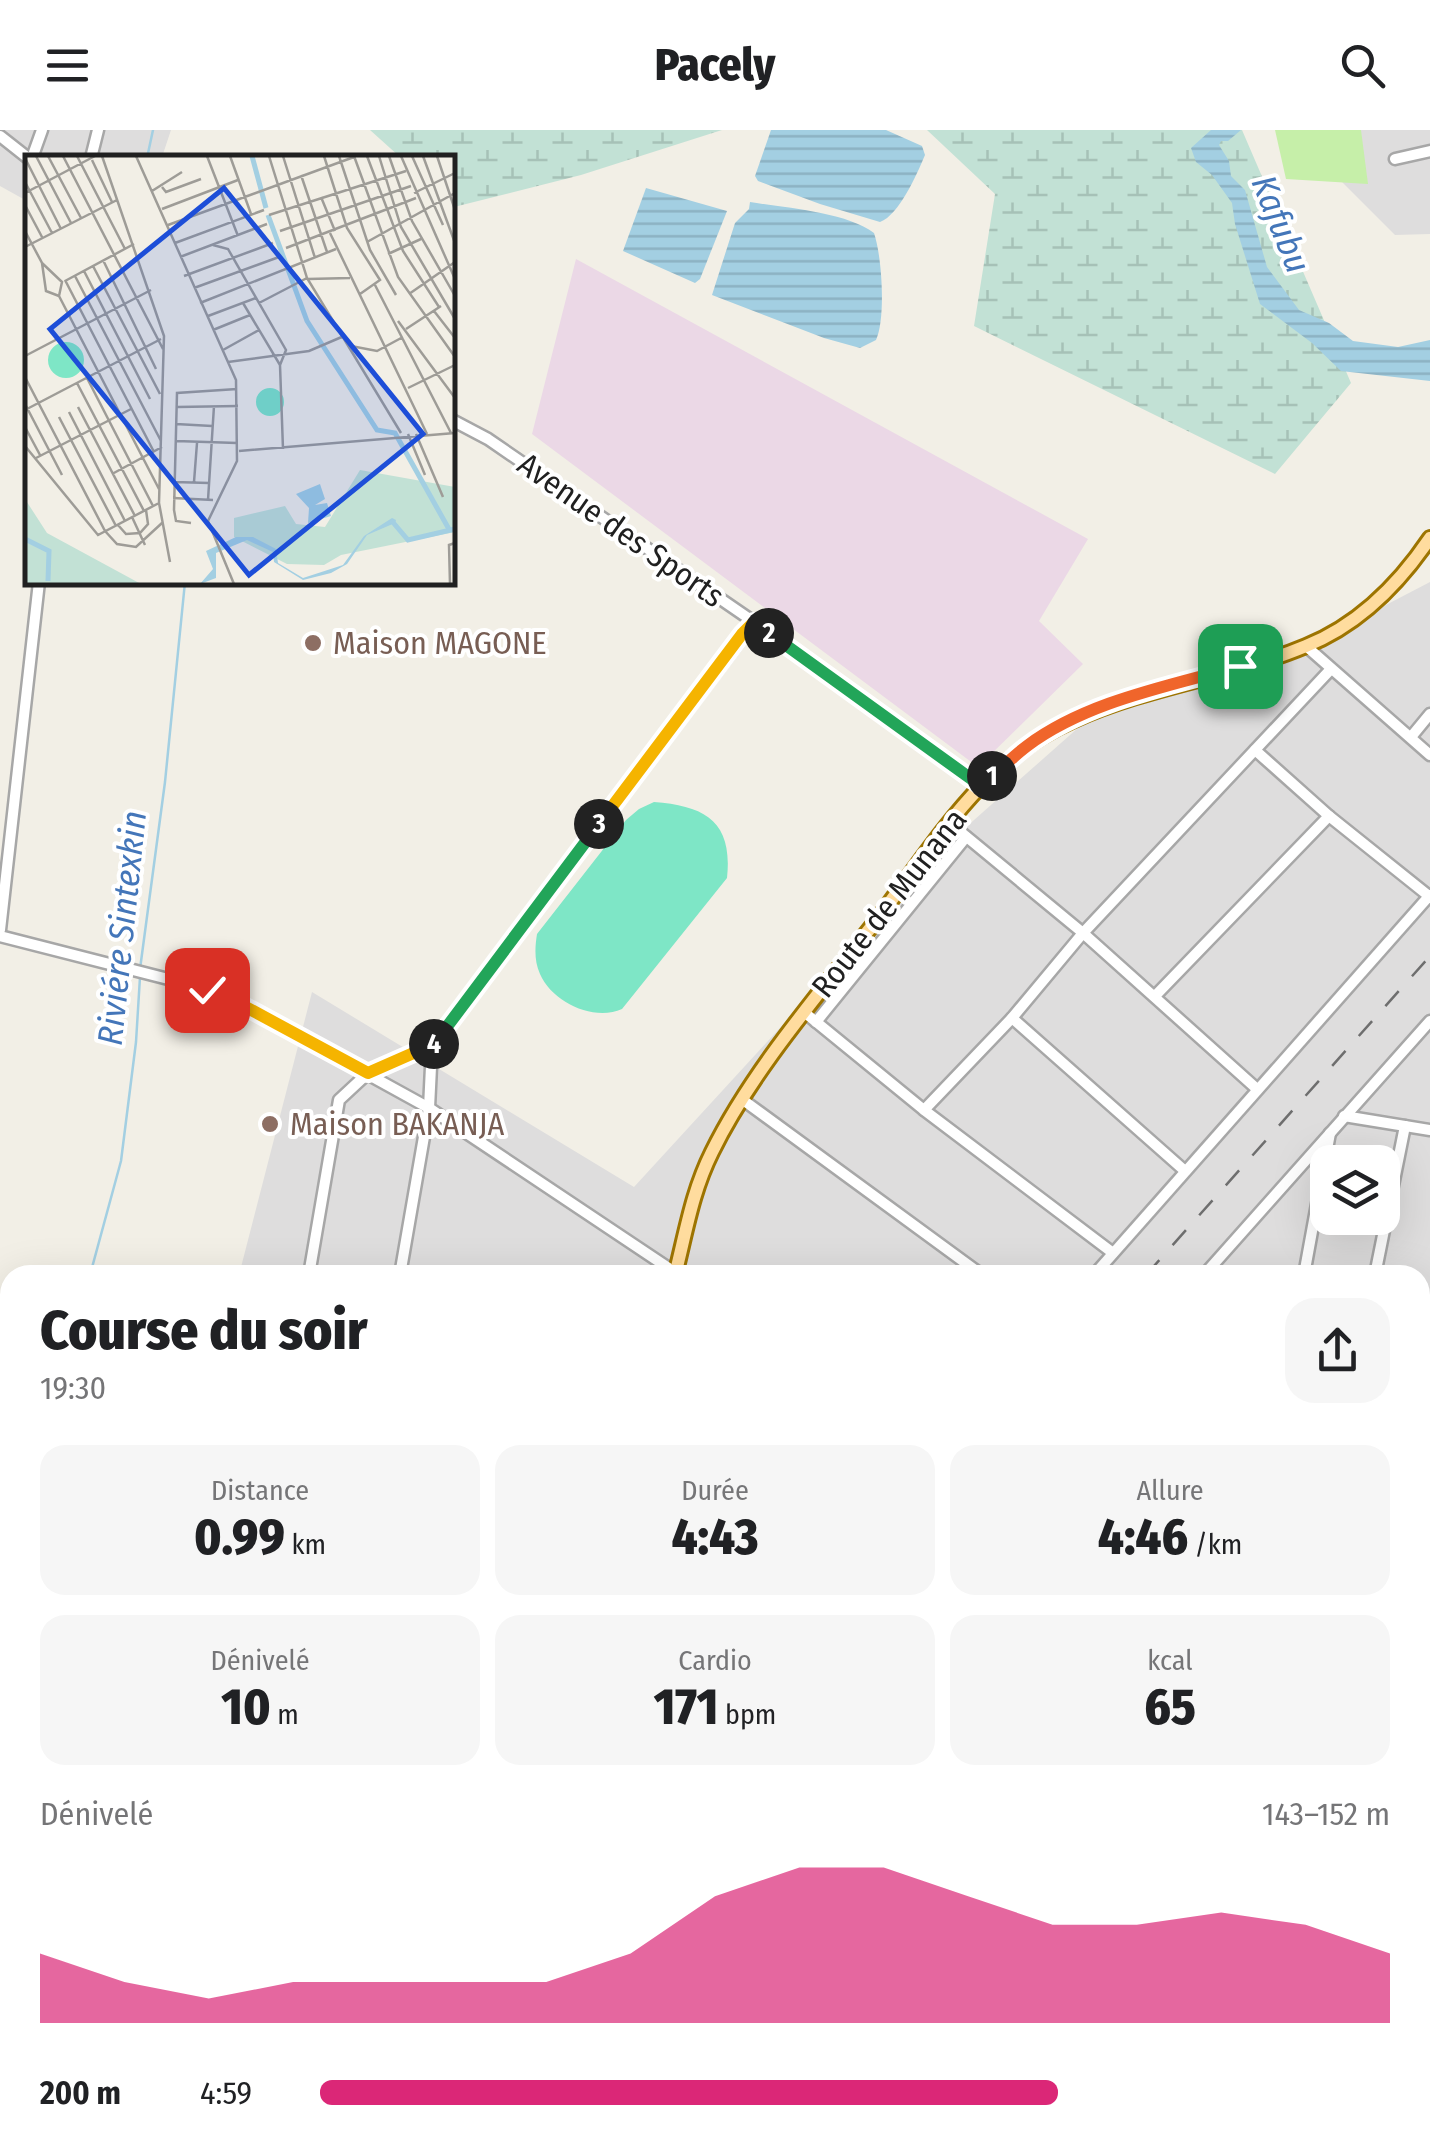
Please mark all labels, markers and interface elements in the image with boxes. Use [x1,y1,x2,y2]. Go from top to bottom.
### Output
icon: menu [40,38,95,93]
text: Pacely [655,38,775,92]
icon: search [1335,38,1390,93]
inset map [25,155,455,585]
water label: Kafubu [1243,169,1319,279]
street label: Avenue des Sports [511,445,731,615]
pin: 2 [744,608,794,658]
text: 2 [763,616,775,649]
place label: Maison MAGONE [333,624,547,662]
pin [1198,624,1283,709]
marker: Maison MAGONE [302,632,324,654]
icon: arrive [1213,639,1268,694]
pin: 1 [967,751,1017,801]
text: 1 [986,759,998,792]
pin: 3 [574,799,624,849]
street label: Route de Munana [804,801,974,1005]
text: 3 [592,807,606,840]
water label: Riviére Sintexkin [89,809,155,1047]
pin [165,948,250,1033]
icon: check [180,963,235,1018]
pin: 4 [409,1019,459,1069]
text: 4 [427,1027,441,1060]
place label: Maison BAKANJA [290,1105,504,1143]
marker: Maison BAKANJA [259,1113,281,1135]
map controls [1310,1145,1400,1235]
button: layers [1310,1145,1400,1235]
text: Course du soir [40,1298,367,1364]
button: share [1285,1298,1390,1403]
text: 19:30 [40,1369,106,1407]
text: Distance [211,1474,309,1507]
text: Durée [681,1474,749,1507]
text: Allure [1137,1474,1203,1507]
text: 0.99 [194,1507,285,1567]
text: 4:43 [671,1507,759,1567]
text: 4:46 [1098,1507,1188,1567]
text: km [285,1528,326,1561]
text: /km [1188,1528,1242,1561]
text: Dénivelé [210,1644,310,1677]
text: Cardio [678,1644,752,1677]
text: kcal [1147,1644,1193,1677]
text: 10 [221,1677,271,1737]
text: 171 [654,1677,718,1737]
text: 65 [1144,1677,1196,1737]
text: m [271,1698,299,1731]
text: bpm [718,1698,776,1731]
text: Dénivelé [40,1795,153,1833]
text: 143–152 m [1262,1795,1390,1833]
text: 200 m [40,2074,121,2112]
text: 4:59 [200,2074,252,2112]

